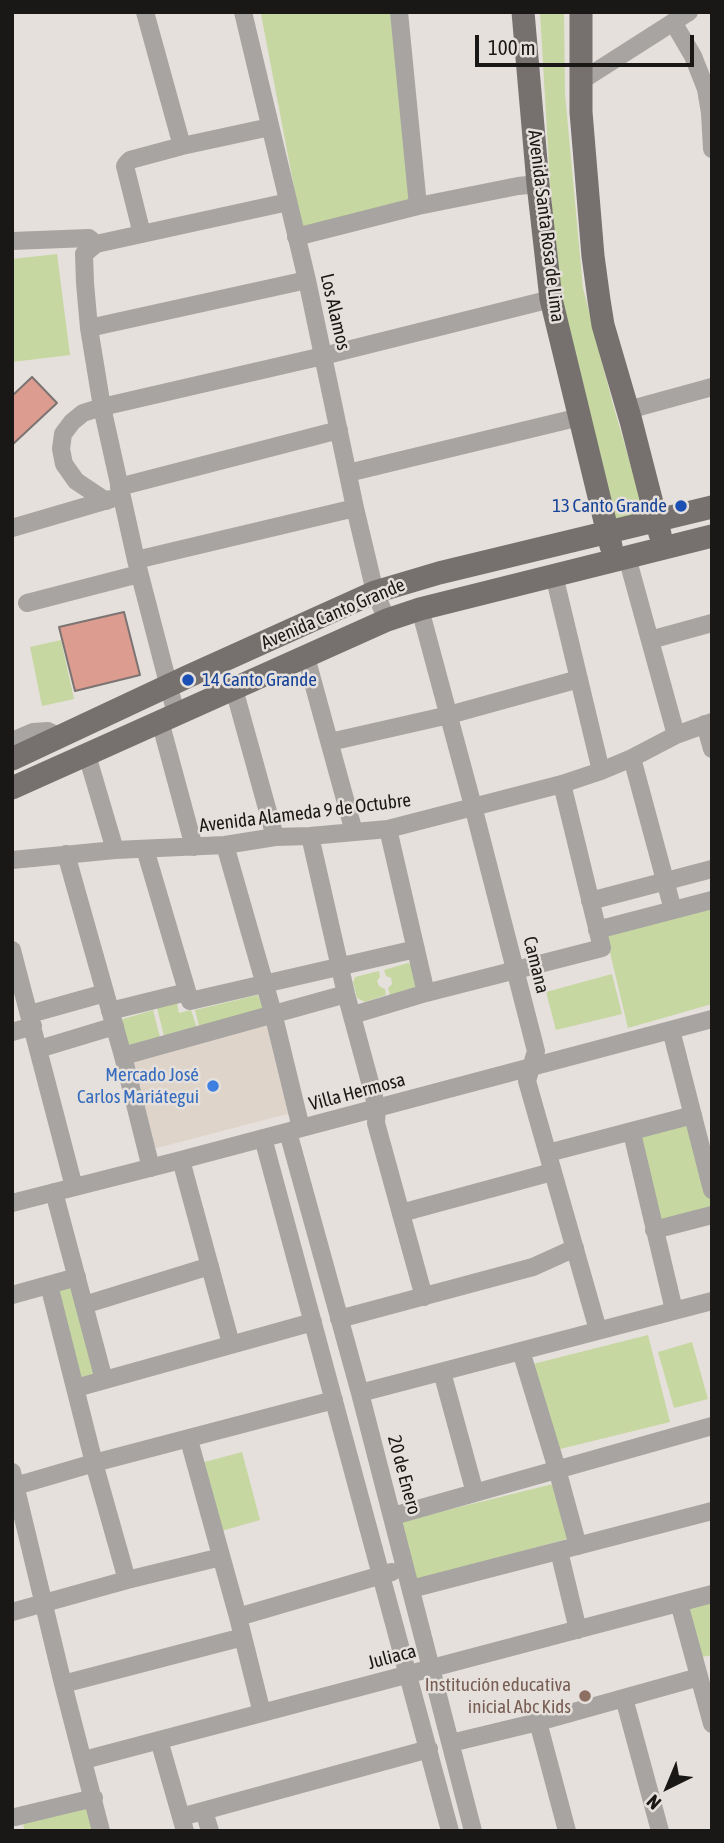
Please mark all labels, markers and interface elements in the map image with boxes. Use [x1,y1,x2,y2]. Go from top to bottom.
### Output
scale bar [479,21,698,65]
text: 100 m [488,35,536,59]
street label: Avenida Santa Rosa de Lima [523,129,569,323]
street label: Los Alamos [315,271,355,353]
place label: 13 Canto Grande [552,495,667,517]
marker: 13 Canto Grande [673,498,689,514]
street label: Avenida Canto Grande [258,573,408,655]
place label: 14 Canto Grande [202,669,317,691]
marker: 14 Canto Grande [180,672,196,688]
street label: Avenida Alameda 9 de Octubre [198,789,412,837]
street label: Camana [518,934,554,996]
place label: Mercado José Carlos Mariátegui [77,1064,199,1108]
street label: Villa Hermosa [306,1068,408,1116]
marker: Mercado José Carlos Mariátegui [205,1078,221,1094]
street label: 20 de Enero [382,1433,426,1517]
street label: Juliaca [365,1640,419,1674]
place label: Institución educativa inicial Abc Kids [425,1674,571,1718]
marker: Institución educativa inicial Abc Kids [577,1688,593,1704]
north arrow [633,1752,703,1822]
text: N [642,1790,665,1814]

